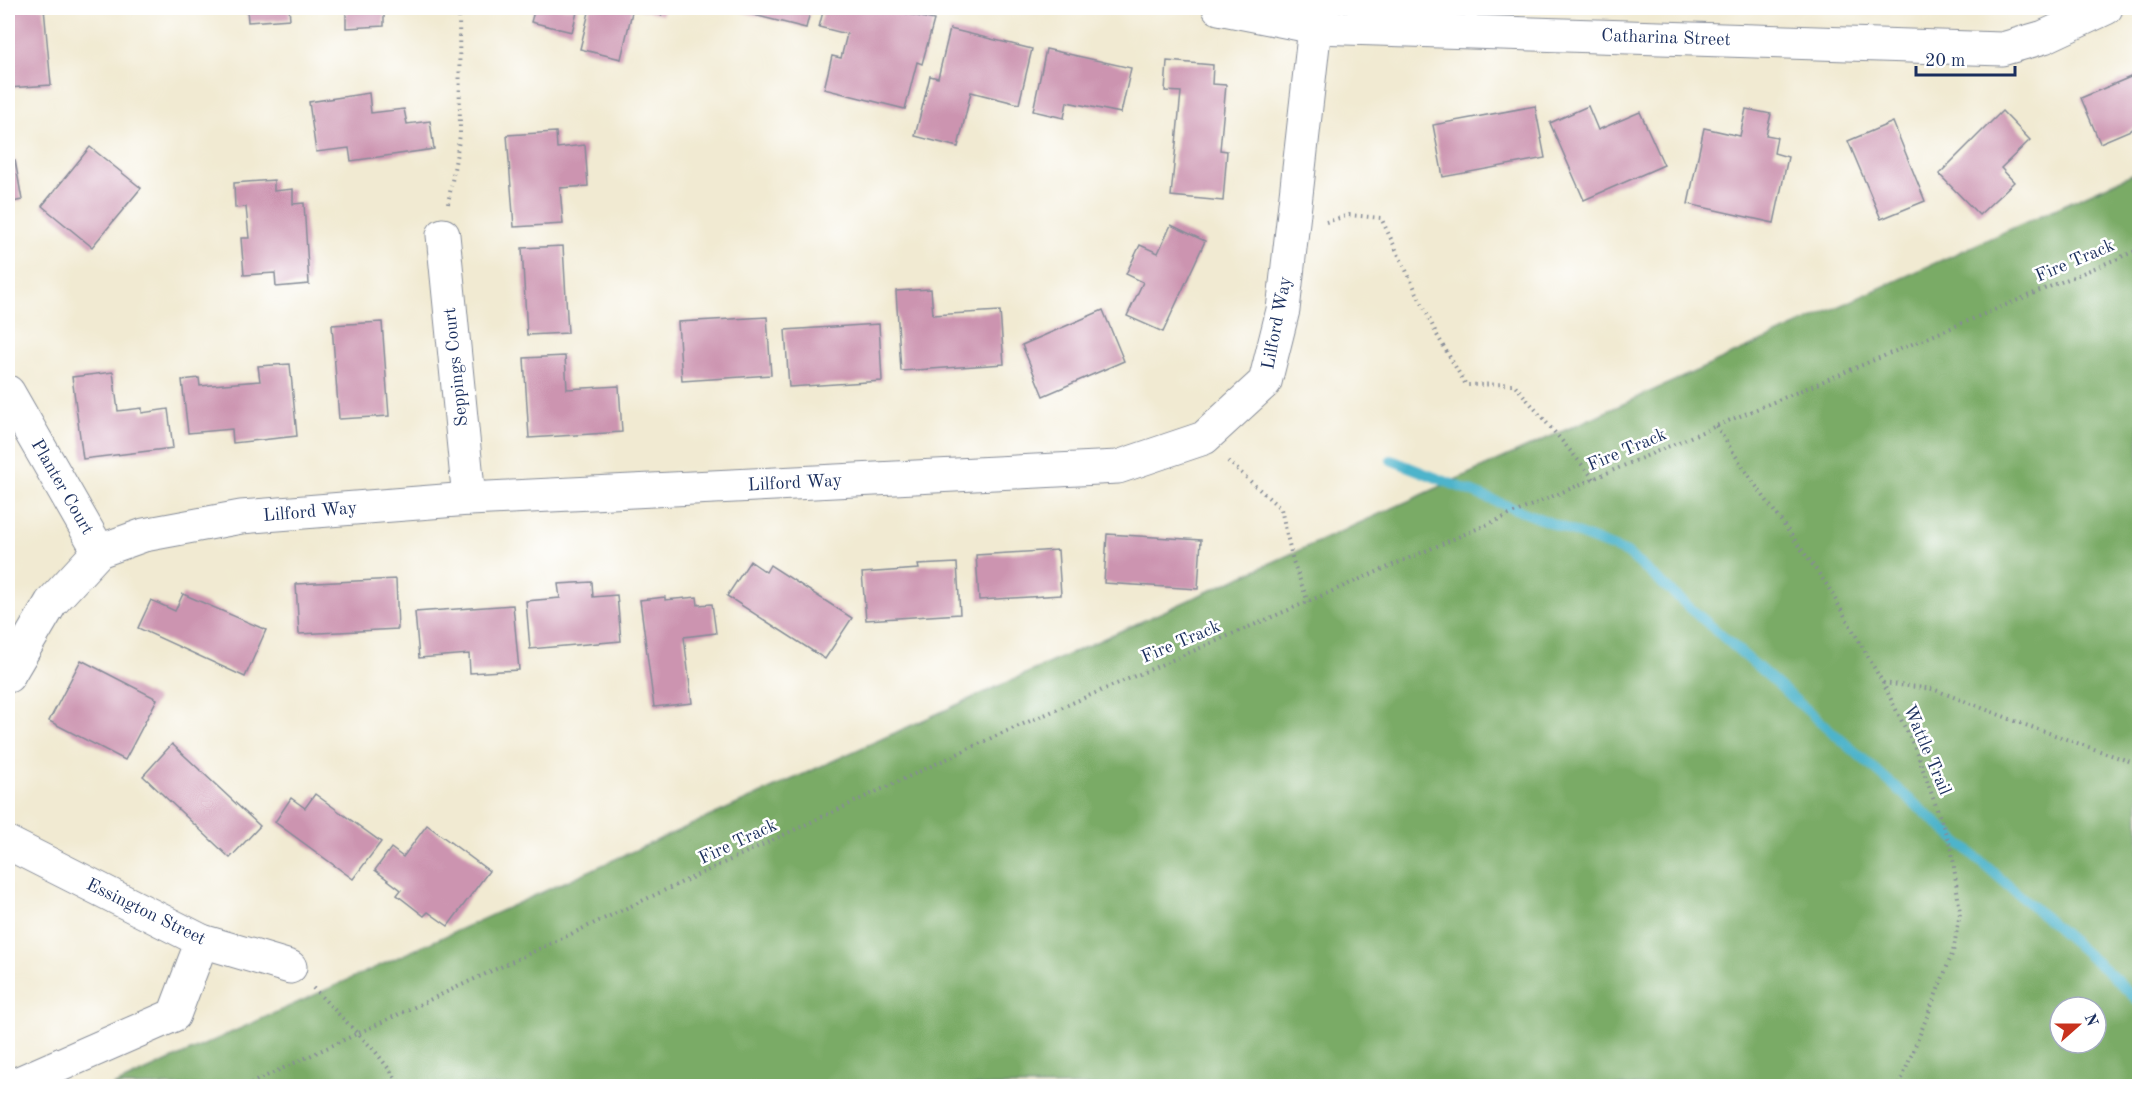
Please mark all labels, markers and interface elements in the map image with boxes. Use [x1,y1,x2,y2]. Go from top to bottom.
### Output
street label: Catharina Street [1601,27,1731,49]
scale bar [1916,39,2015,77]
text: 20 m [1925,52,1965,70]
street label: Fire Track [2033,236,2117,286]
street label: Lilford Way [1259,275,1295,371]
street label: Seppings Court [441,307,471,427]
street label: Fire Track [1585,425,1669,475]
street label: Planter Court [27,436,97,538]
street label: Lilford Way [747,472,843,494]
street label: Lilford Way [262,499,358,525]
street label: Fire Track [1139,617,1223,667]
street label: Wattle Trail [1900,702,1954,798]
street label: Fire Track [696,816,780,868]
street label: Essington Street [84,875,208,949]
north arrow [2048,995,2108,1055]
text: N [2080,1012,2100,1030]

